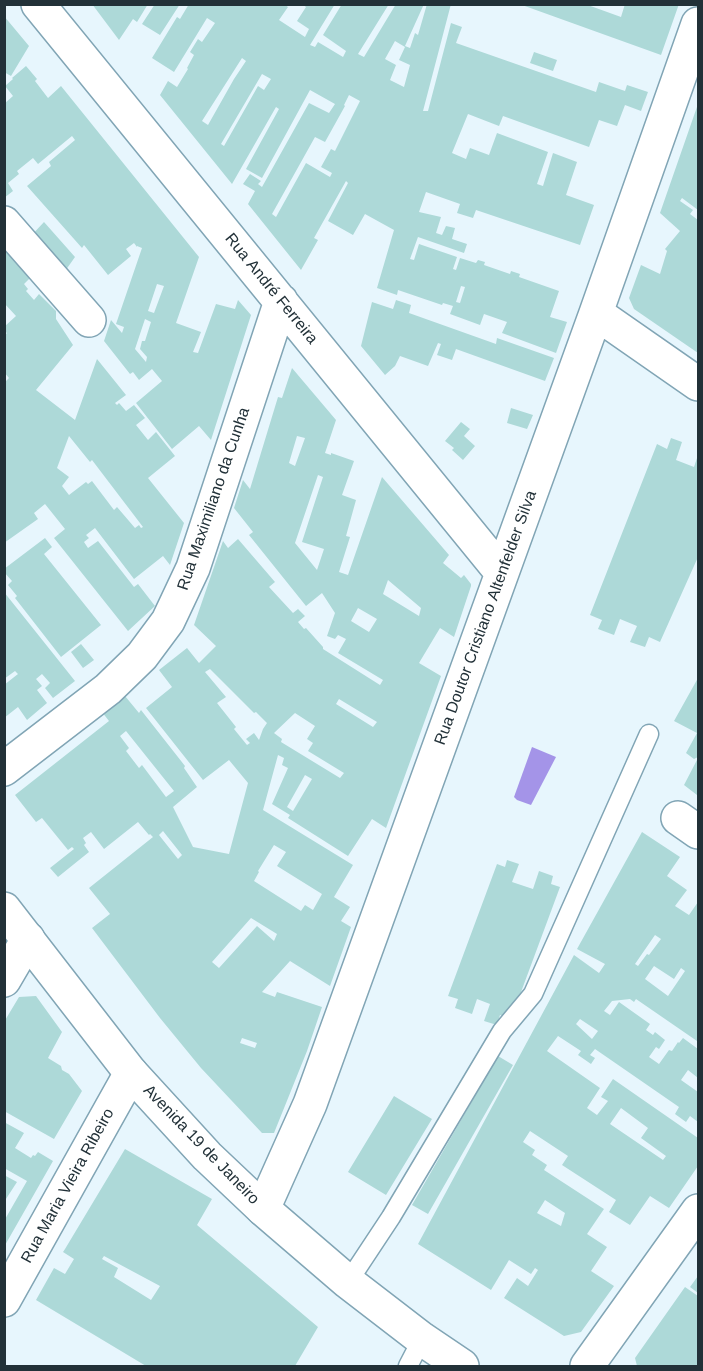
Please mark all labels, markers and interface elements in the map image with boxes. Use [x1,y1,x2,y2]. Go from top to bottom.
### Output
street label: Rua André Ferreira [220,230,322,348]
street label: Rua Maximiliano da Cunha [174,405,254,593]
street label: Rua Doutor Cristiano Altenfelder Silva [431,488,541,748]
street label: Avenida 19 de Janeiro [139,1081,263,1209]
street label: Rua Maria Vieira Ribeiro [17,1105,119,1267]

